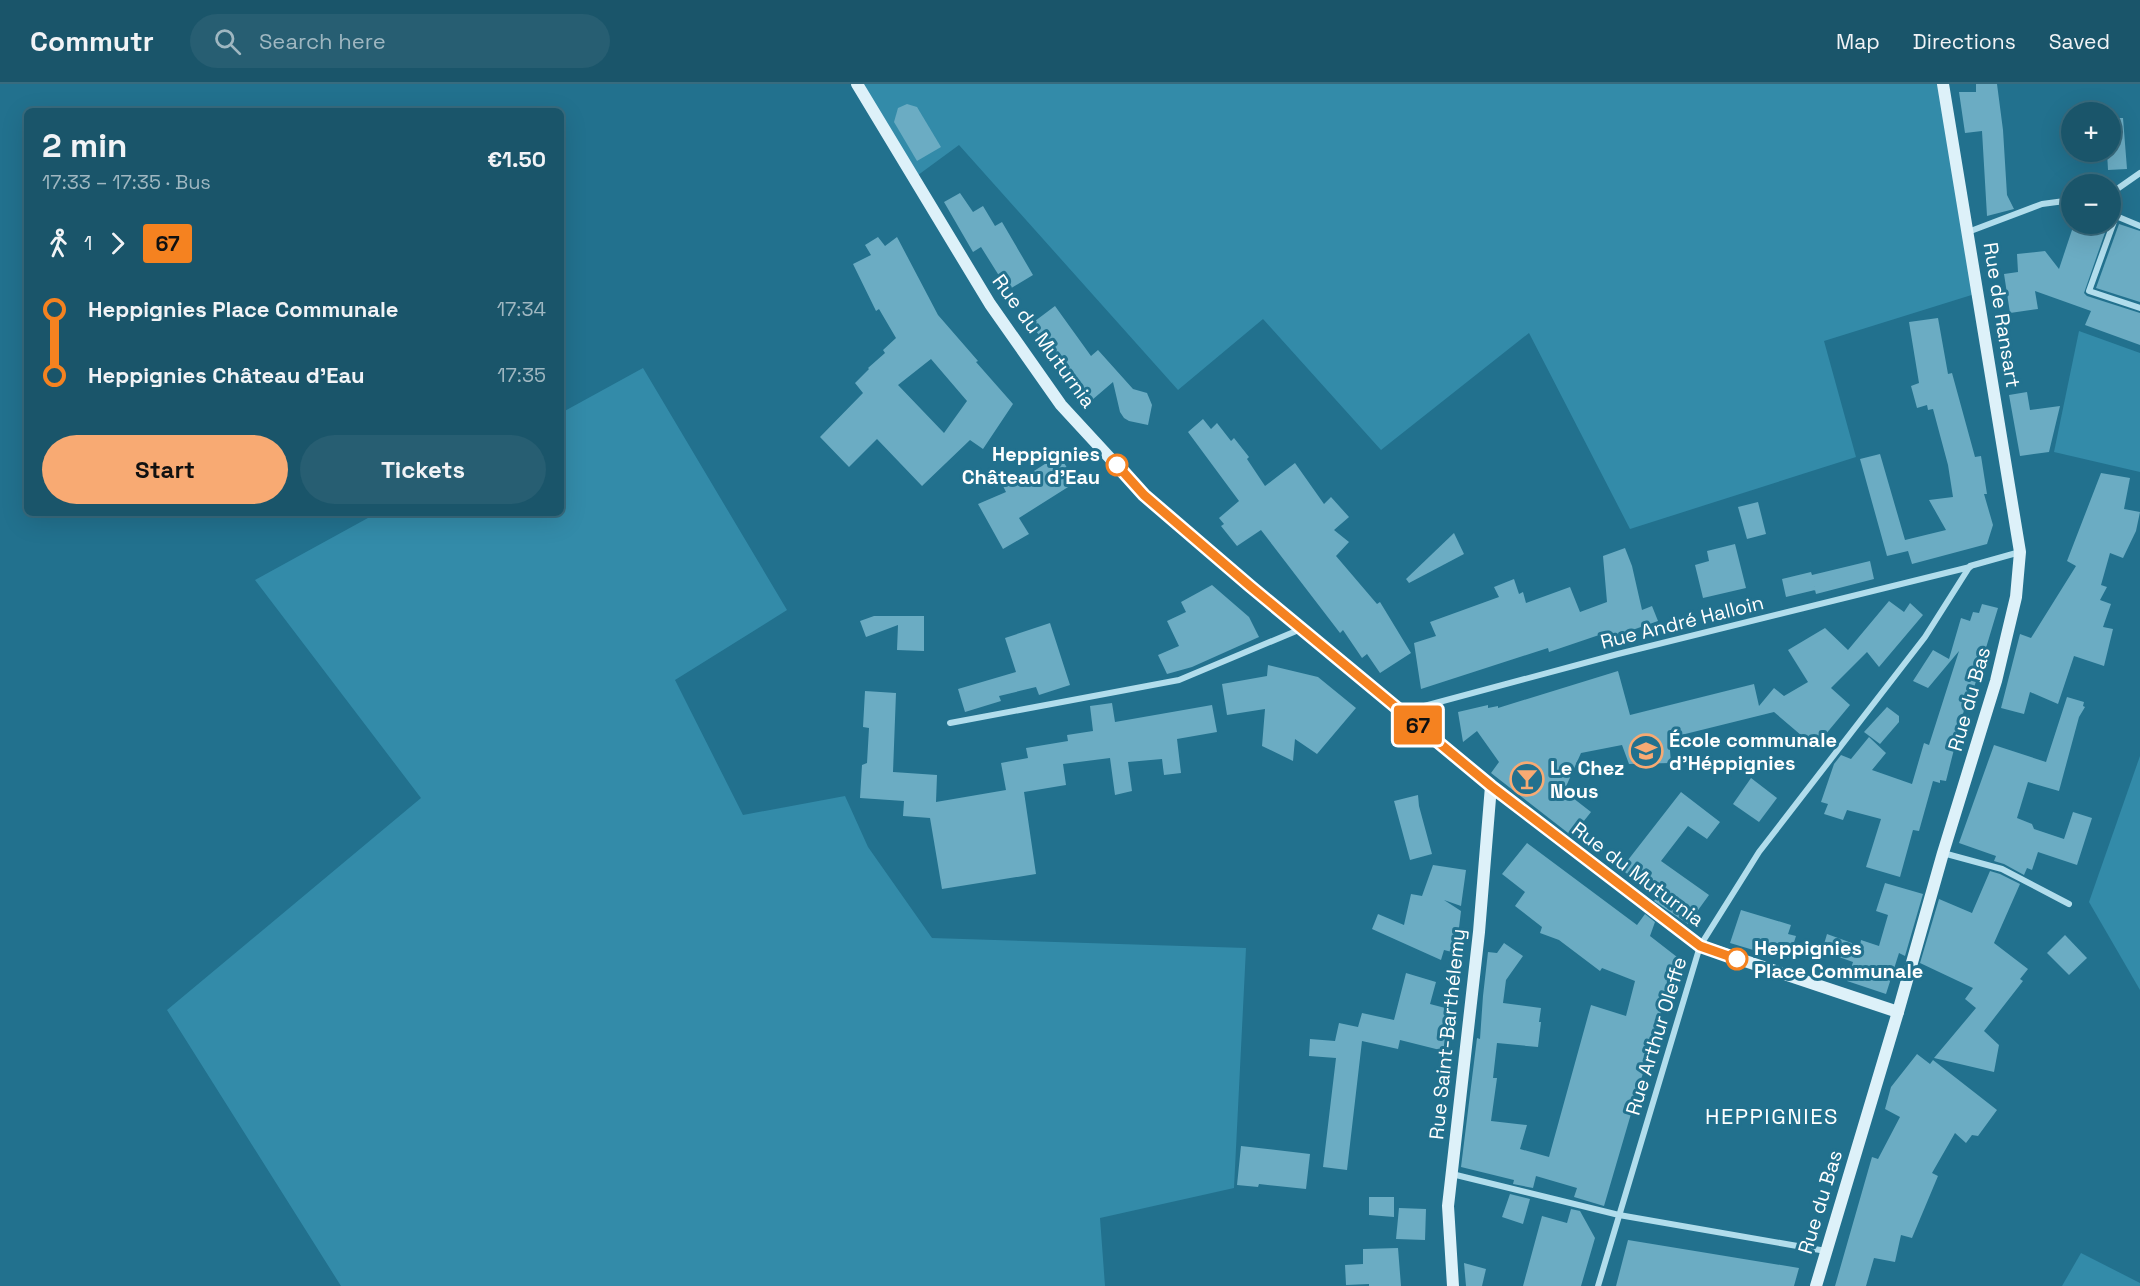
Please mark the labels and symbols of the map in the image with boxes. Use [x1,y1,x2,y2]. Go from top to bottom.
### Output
street label: Rue de Ransart [1978,240,2026,390]
street label: Rue du Muturnia [987,269,1101,413]
place label: Heppignies Château d'Eau [962,441,1100,490]
marker: Heppignies Château d'Eau [1106,454,1128,476]
street label: Rue André Halloin [1598,589,1766,655]
street label: Rue du Bas [1942,644,1996,754]
line badge: 67 [1391,706,1445,744]
place label: École communale d'Héppignies [1669,727,1837,776]
school or university icon: École communale d'Héppignies [1628,733,1664,769]
place label: Le Chez Nous [1550,755,1624,804]
bar icon: Le Chez Nous [1509,761,1545,797]
street label: Rue du Muturnia [1567,816,1709,932]
street label: Rue Saint-Barthélemy [1423,927,1471,1141]
place label: Heppignies Place Communale [1754,935,1923,984]
marker: Heppignies Place Communale [1726,948,1748,970]
street label: Rue Arthur Oleffe [1620,954,1692,1118]
district label: HEPPIGNIES [1705,1102,1839,1130]
street label: Rue du Bas [1792,1147,1848,1257]

